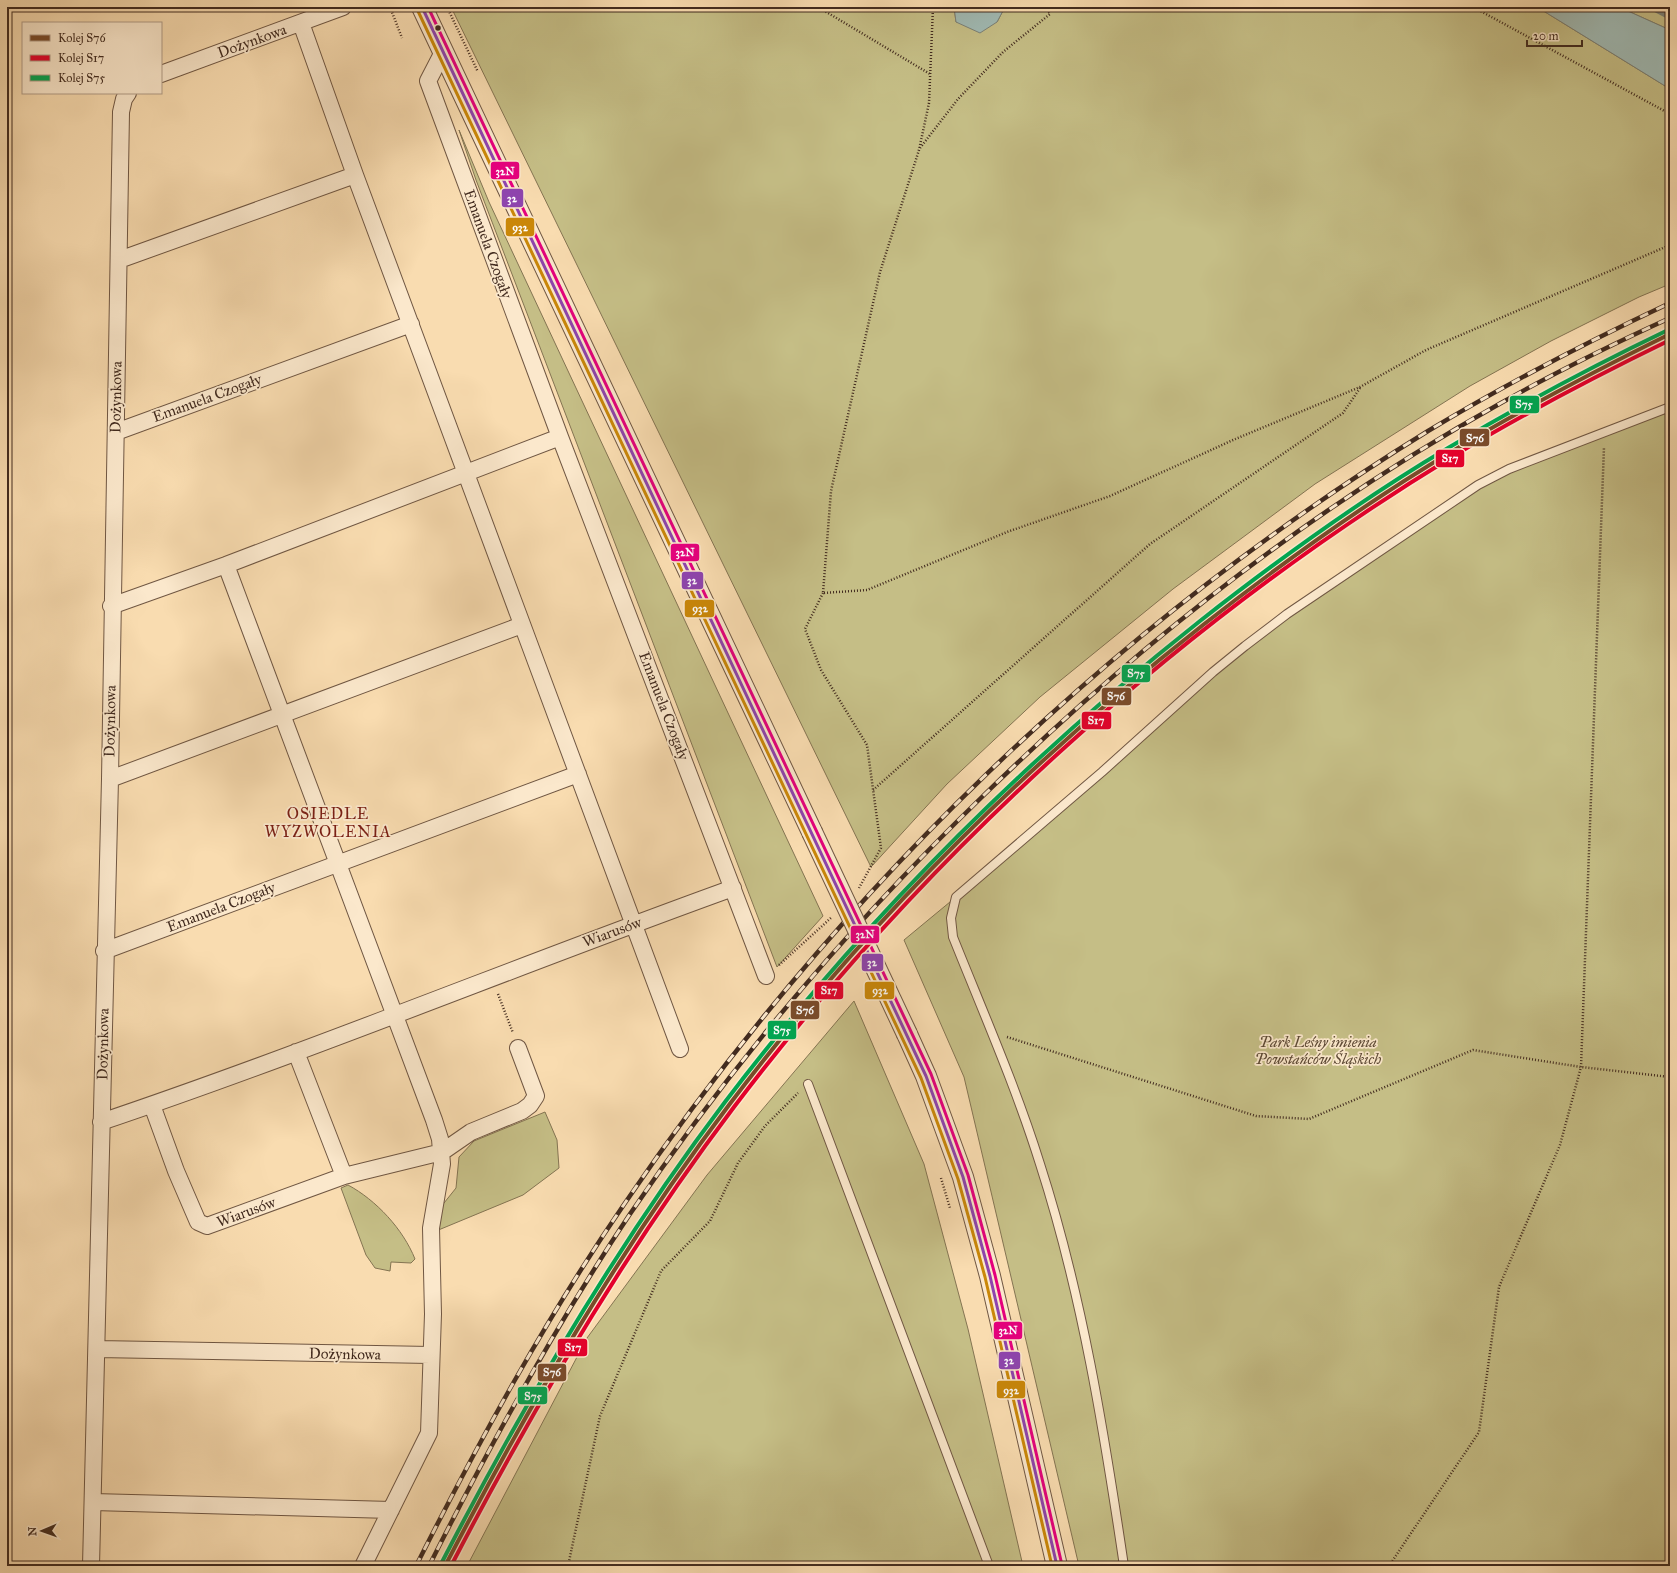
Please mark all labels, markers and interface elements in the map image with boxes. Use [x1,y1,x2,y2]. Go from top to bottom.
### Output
street label: Dożynkowa [215,20,290,62]
legend [22,22,162,94]
scale bar [1527,22,1582,48]
unlabelled marker [433,23,443,33]
text: 20 m [1533,29,1559,43]
text: Kolej S76 [58,31,106,45]
text: Kolej S17 [58,51,104,65]
text: Kolej S75 [58,71,105,85]
line badge: 32N [490,161,520,180]
text: 32N [495,165,515,179]
street label: Emanuela Czogały [460,187,516,302]
line badge: 32 [501,188,524,208]
text: 32 [507,192,517,206]
line badge: 932 [505,217,535,237]
text: 932 [512,221,528,235]
street label: Dożynkowa [106,360,126,433]
street label: Emanuela Czogały [150,370,265,426]
line badge: S75 [1509,395,1540,414]
text: S75 [1515,398,1534,411]
line badge: S76 [1459,428,1490,447]
text: S76 [1466,432,1485,445]
line badge: S17 [1435,449,1465,468]
text: S17 [1442,452,1458,465]
line badge: 32N [670,543,700,562]
text: 32N [675,546,695,560]
line badge: 32 [681,571,704,590]
text: 32 [687,574,697,588]
line badge: 932 [684,599,715,618]
text: 932 [692,602,708,616]
street label: Emanuela Czogały [635,649,693,764]
line badge: S75 [1121,664,1151,683]
text: S75 [1127,667,1146,680]
street label: Dożynkowa [100,684,120,757]
line badge: S76 [1101,687,1132,706]
text: S76 [1107,690,1126,703]
line badge: S17 [1081,711,1112,730]
text: S17 [1088,714,1104,727]
district label: OSIEDLE WYZWOLENIA [264,804,392,841]
street label: Emanuela Czogały [164,878,279,936]
street label: Wiarusów [580,913,644,951]
line badge: 32N [850,925,880,944]
text: 32N [855,928,875,942]
line badge: 32 [861,953,884,972]
text: 32 [867,956,877,970]
line badge: S17 [814,981,844,1000]
line badge: 932 [864,981,895,1000]
text: S17 [821,984,837,997]
text: 932 [872,984,888,998]
line badge: S76 [790,1000,820,1020]
text: S76 [796,1004,815,1017]
street label: Dożynkowa [93,1007,113,1080]
line badge: S75 [767,1020,797,1040]
text: S75 [773,1024,792,1037]
park label: Park Leśny imienia Powstańców Śląskich [1255,1033,1382,1068]
street label: Wiarusów [214,1193,278,1231]
line badge: 32N [993,1321,1023,1340]
text: 32N [998,1324,1018,1338]
line badge: S17 [557,1338,588,1357]
text: S17 [565,1341,581,1354]
street label: Dożynkowa [309,1344,382,1364]
line badge: 32 [998,1351,1021,1370]
text: 32 [1004,1354,1014,1368]
line badge: S76 [537,1363,567,1382]
text: S76 [543,1366,562,1379]
line badge: 932 [996,1380,1026,1399]
text: 932 [1003,1384,1019,1398]
line badge: S75 [517,1386,548,1405]
text: S75 [524,1390,543,1403]
north arrow [22,1511,62,1551]
text: N [26,1526,39,1536]

